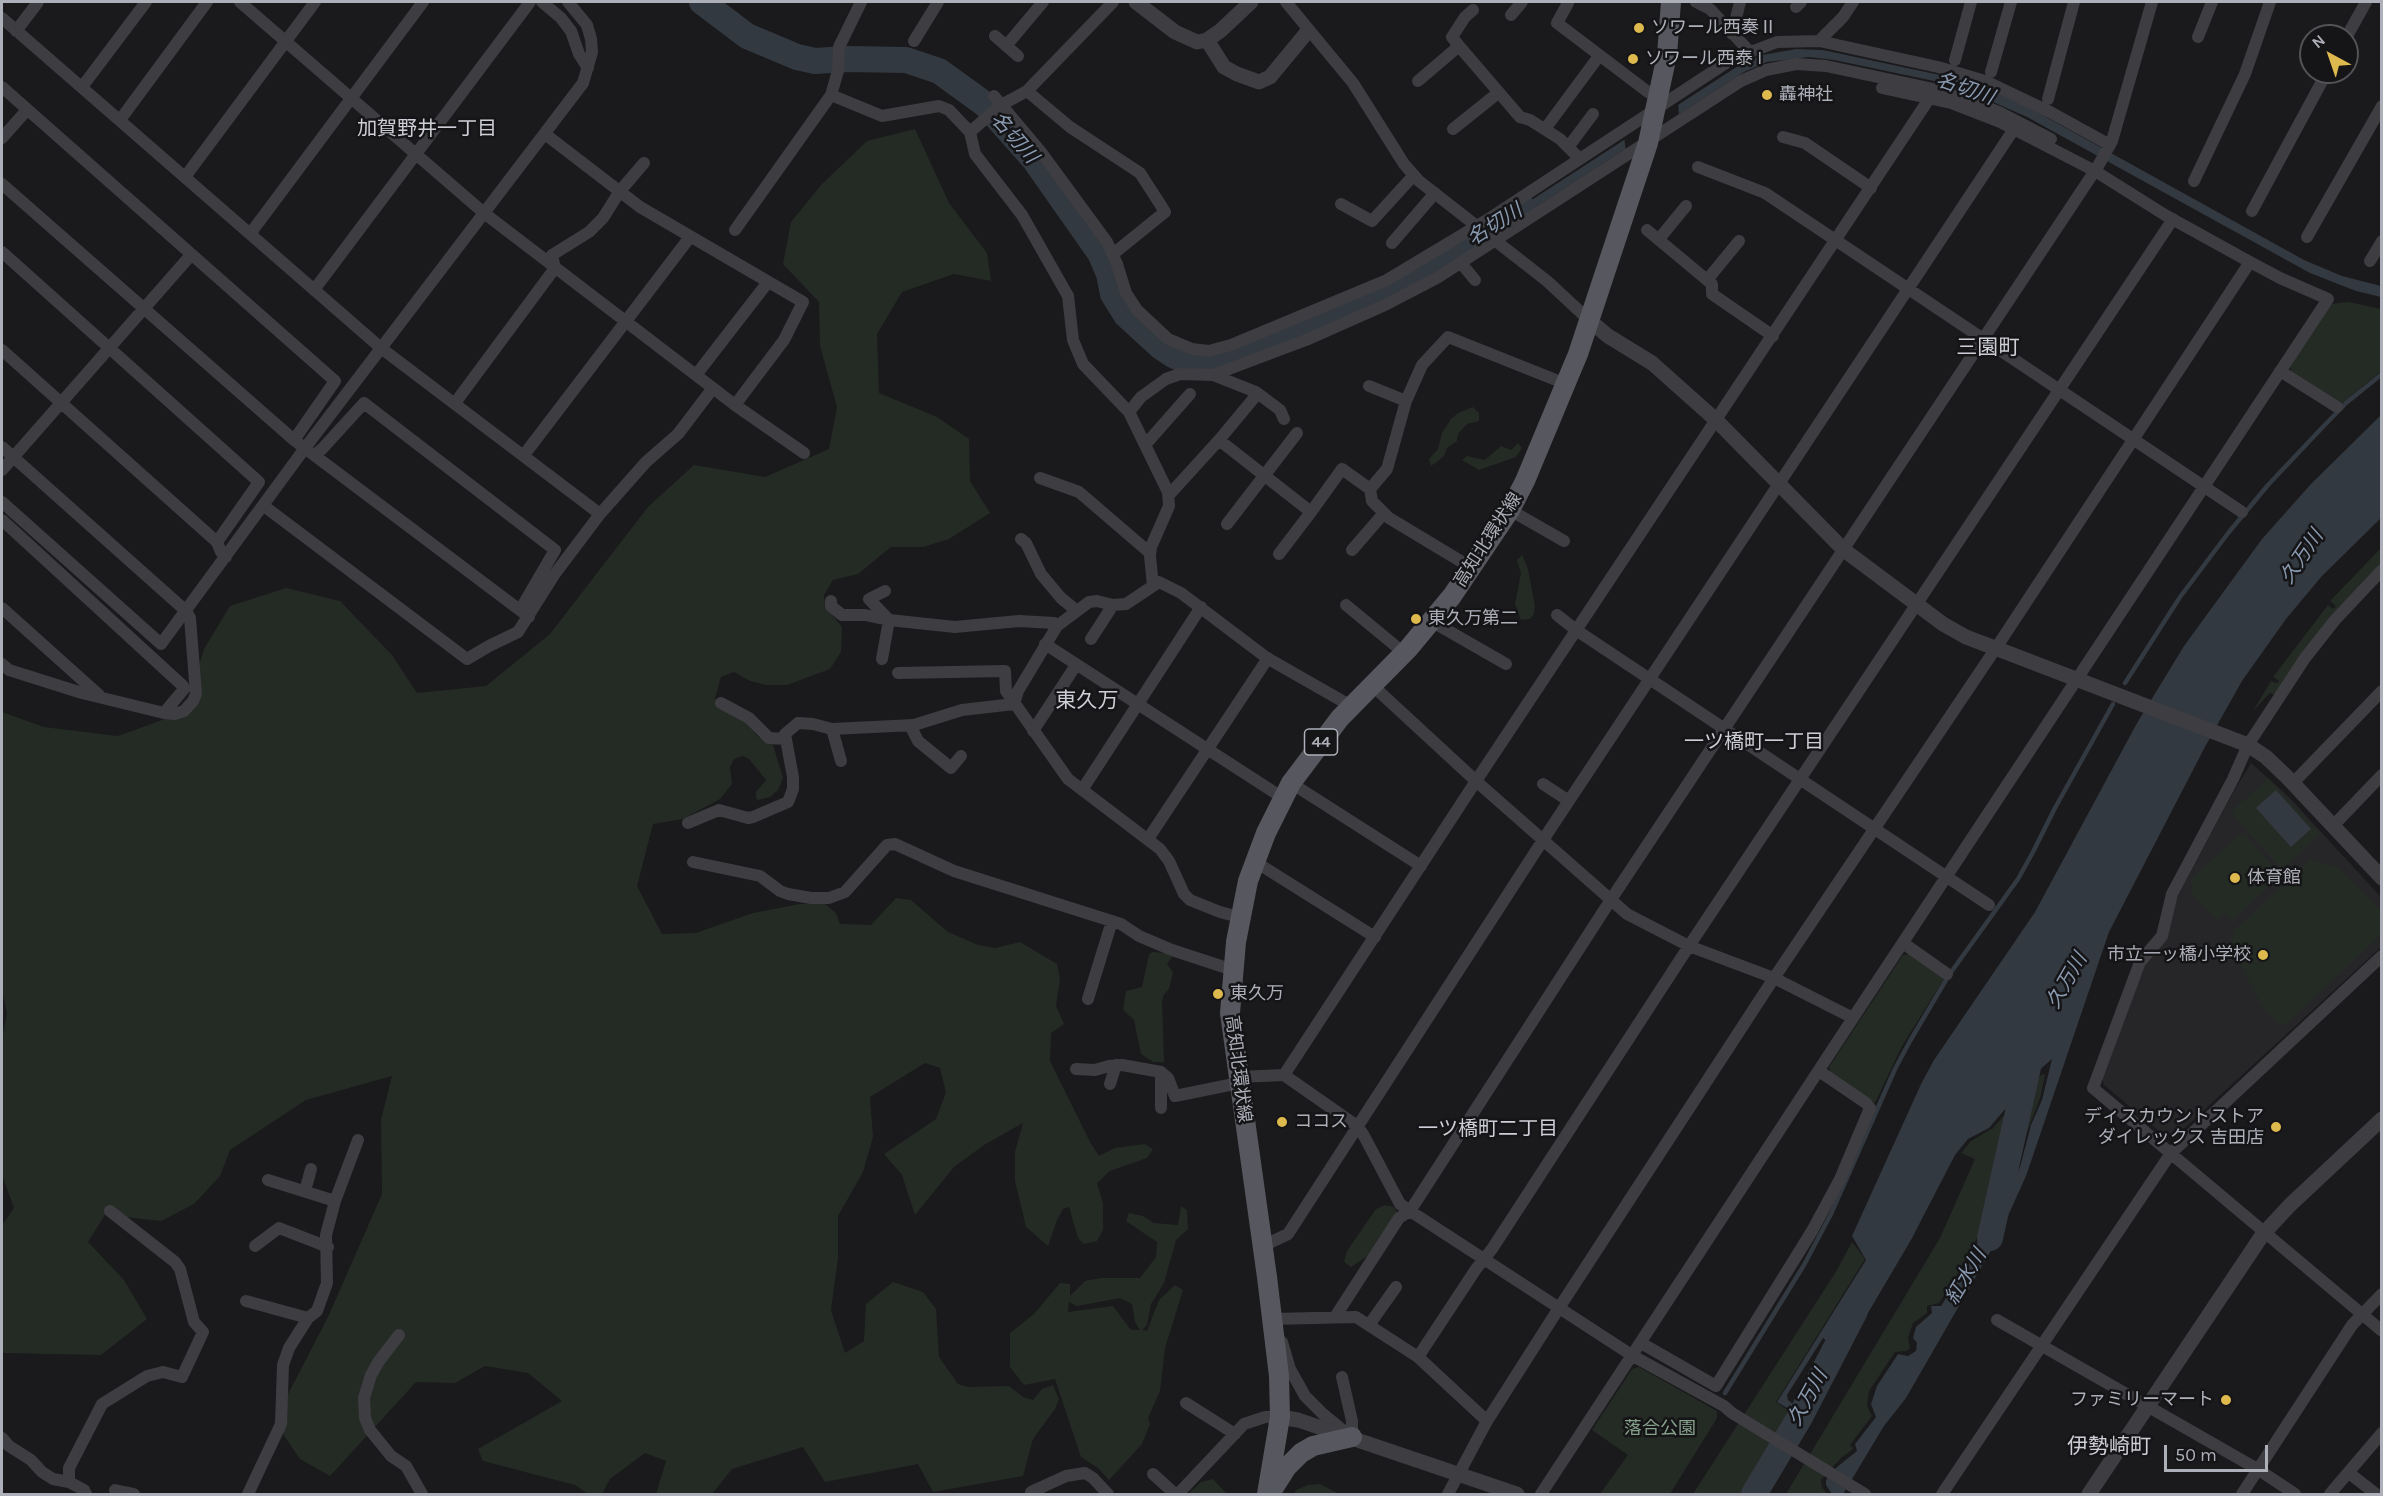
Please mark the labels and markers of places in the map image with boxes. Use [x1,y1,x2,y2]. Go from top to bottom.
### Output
place label: ソワール西奏Ⅱ [1651,17,1777,39]
marker: ソワール西奏Ⅱ [1632,21,1646,35]
place label: ソワール西泰 I [1645,48,1762,70]
marker: ソワール西泰 I [1626,52,1640,66]
place label: 轟神社 [1779,84,1833,106]
marker: 轟神社 [1760,88,1774,102]
place label: 東久万第二 [1428,608,1518,630]
marker: 東久万第二 [1409,612,1423,626]
place label: 体育館 [2247,867,2301,889]
marker: 体育館 [2228,871,2242,885]
place label: 市立一ッ橋小学校 [2107,944,2251,966]
marker: 市立一ッ橋小学校 [2256,948,2270,962]
place label: 東久万 [1230,983,1284,1005]
marker: 東久万 [1211,987,1225,1001]
place label: ディスカウントストア ダイレックス 吉田店 [2084,1106,2264,1148]
place label: ココス [1294,1111,1348,1133]
marker: ココス [1275,1115,1289,1129]
marker: ディスカウントストア ダイレックス 吉田店 [2269,1120,2283,1134]
place label: ファミリーマート [2070,1389,2214,1411]
marker: ファミリーマート [2219,1393,2233,1407]

